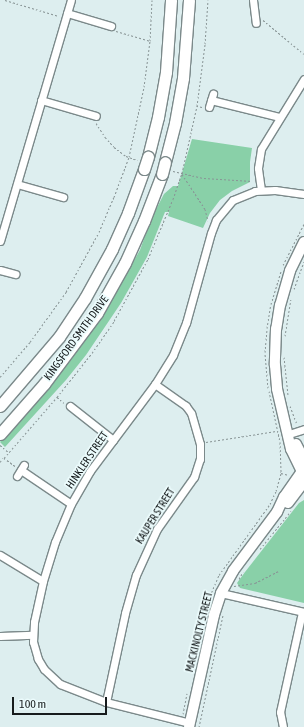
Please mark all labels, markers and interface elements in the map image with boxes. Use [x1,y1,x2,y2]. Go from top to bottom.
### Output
street label: KINGSFORD SMITH DRIVE [41,293,111,383]
street label: HINKLER STREET [63,429,111,491]
street label: KAUPER STREET [133,486,177,546]
street label: MACKINOLTY STREET [183,590,215,674]
scale bar [14,689,109,715]
text: 100 m [19,697,46,711]

